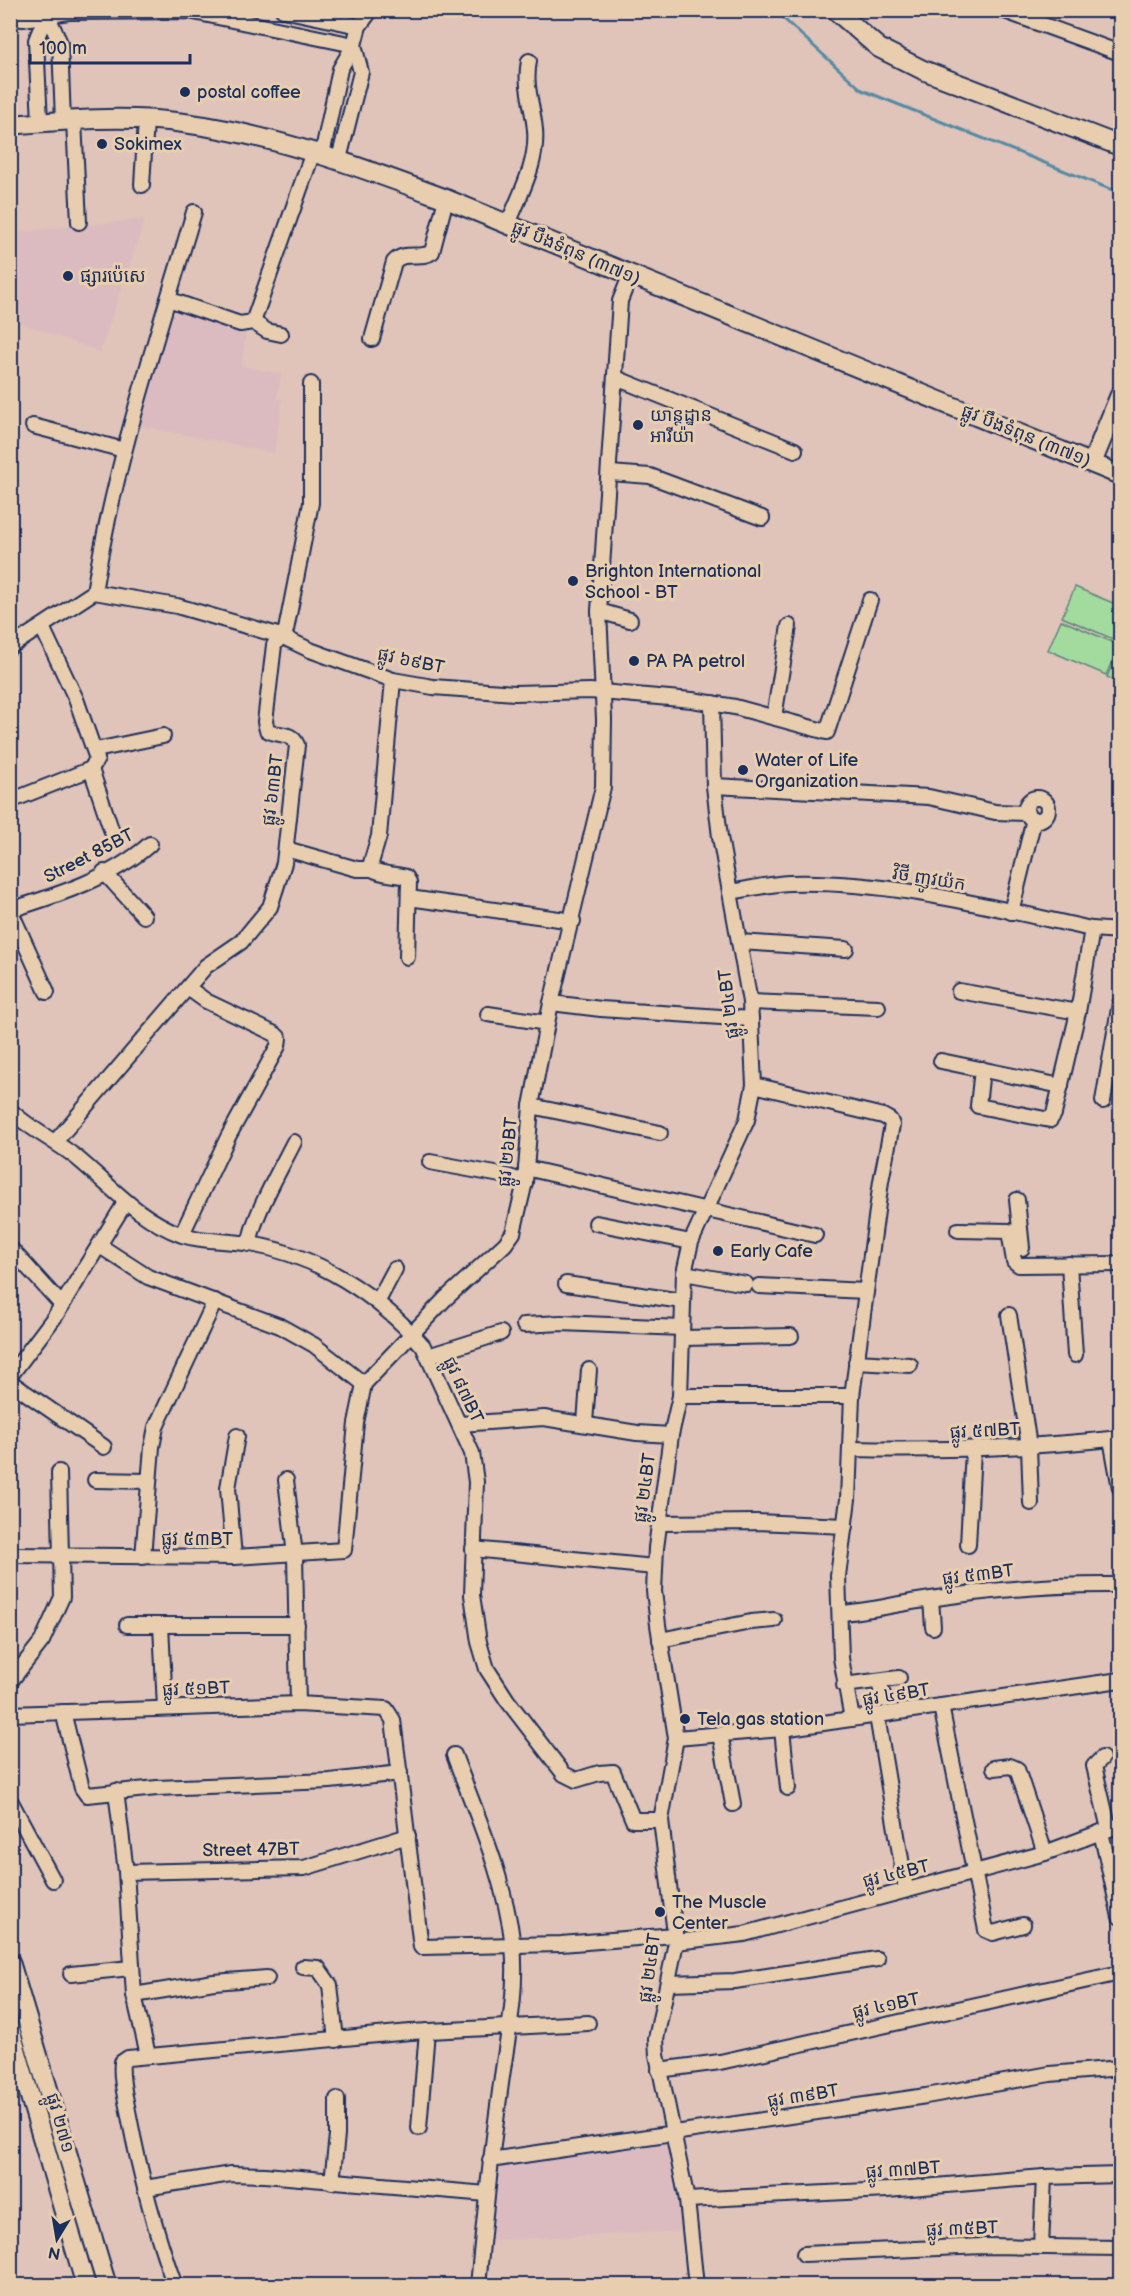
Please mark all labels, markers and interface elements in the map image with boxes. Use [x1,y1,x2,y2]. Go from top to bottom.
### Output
scale bar [30,27,190,65]
text: 100 m [39,38,87,59]
place label: postal coffee [197,82,301,103]
marker: postal coffee [178,85,192,99]
place label: Sokimex [114,134,182,155]
marker: Sokimex [95,137,109,151]
street label: ផ្លូវ បឹងទំពុន (៣៧១) [506,216,644,294]
place label: ផ្សារប៉េសេ [80,265,146,287]
marker: ផ្សារប៉េសេ [61,269,75,283]
street label: ផ្លូវ បឹងទំពុន (៣៧១) [956,400,1094,476]
place label: យាន្ដដ្ឋាន អារីយ៉ា [650,405,712,447]
marker: យាន្ដដ្ឋាន អារីយ៉ា [631,418,645,432]
place label: Brighton International School - BT [585,561,761,603]
marker: Brighton International School - BT [566,574,580,588]
street label: ផ្លូវ ៦៩BT [374,644,447,684]
place label: PA PA petrol [646,651,745,672]
marker: PA PA petrol [627,654,641,668]
place label: Water of Life Organization [755,750,859,792]
street label: ផ្លូវ ៦៣BT [258,753,293,828]
marker: Water of Life Organization [736,763,750,777]
street label: Street 85BT [40,824,138,888]
street label: វិថី ញូវយ៉ក [889,861,967,900]
street label: ផ្លូវ ២៤BT [714,967,749,1040]
street label: ផ្លូវ ២៦BT [494,1116,527,1189]
place label: Early Cafe [730,1241,813,1262]
marker: Early Cafe [711,1244,725,1258]
street label: ផ្លូវ ៨៧BT [434,1353,488,1429]
street label: ផ្លូវ ៥៧BT [949,1419,1021,1449]
street label: ផ្លូវ ២៤BT [630,1452,666,1525]
street label: ផ្លូវ ៥៣BT [161,1529,233,1555]
street label: ផ្លូវ ៥៣BT [941,1560,1016,1595]
street label: ផ្លូវ ៥១BT [162,1677,231,1706]
street label: ផ្លូវ ៤៩BT [861,1679,932,1716]
place label: Tela gas station [697,1709,824,1730]
marker: Tela gas station [678,1712,692,1726]
street label: Street 47BT [202,1839,300,1861]
street label: ផ្លូវ ៤៥BT [860,1856,933,1898]
place label: The Muscle Center [672,1892,767,1934]
marker: The Muscle Center [653,1905,667,1919]
street label: ផ្លូវ ២៤BT [635,1932,671,2005]
street label: ផ្លូវ ៤១BT [850,1989,923,2029]
street label: ផ្លូវ ៣៩BT [766,2080,841,2117]
street label: ផ្លូវ ២៧១ [36,2091,79,2157]
street label: ផ្លូវ ៣៧BT [865,2157,942,2188]
north arrow [27,2209,87,2269]
street label: ផ្លូវ ៣៥BT [926,2217,999,2246]
text: N [47,2242,62,2263]

